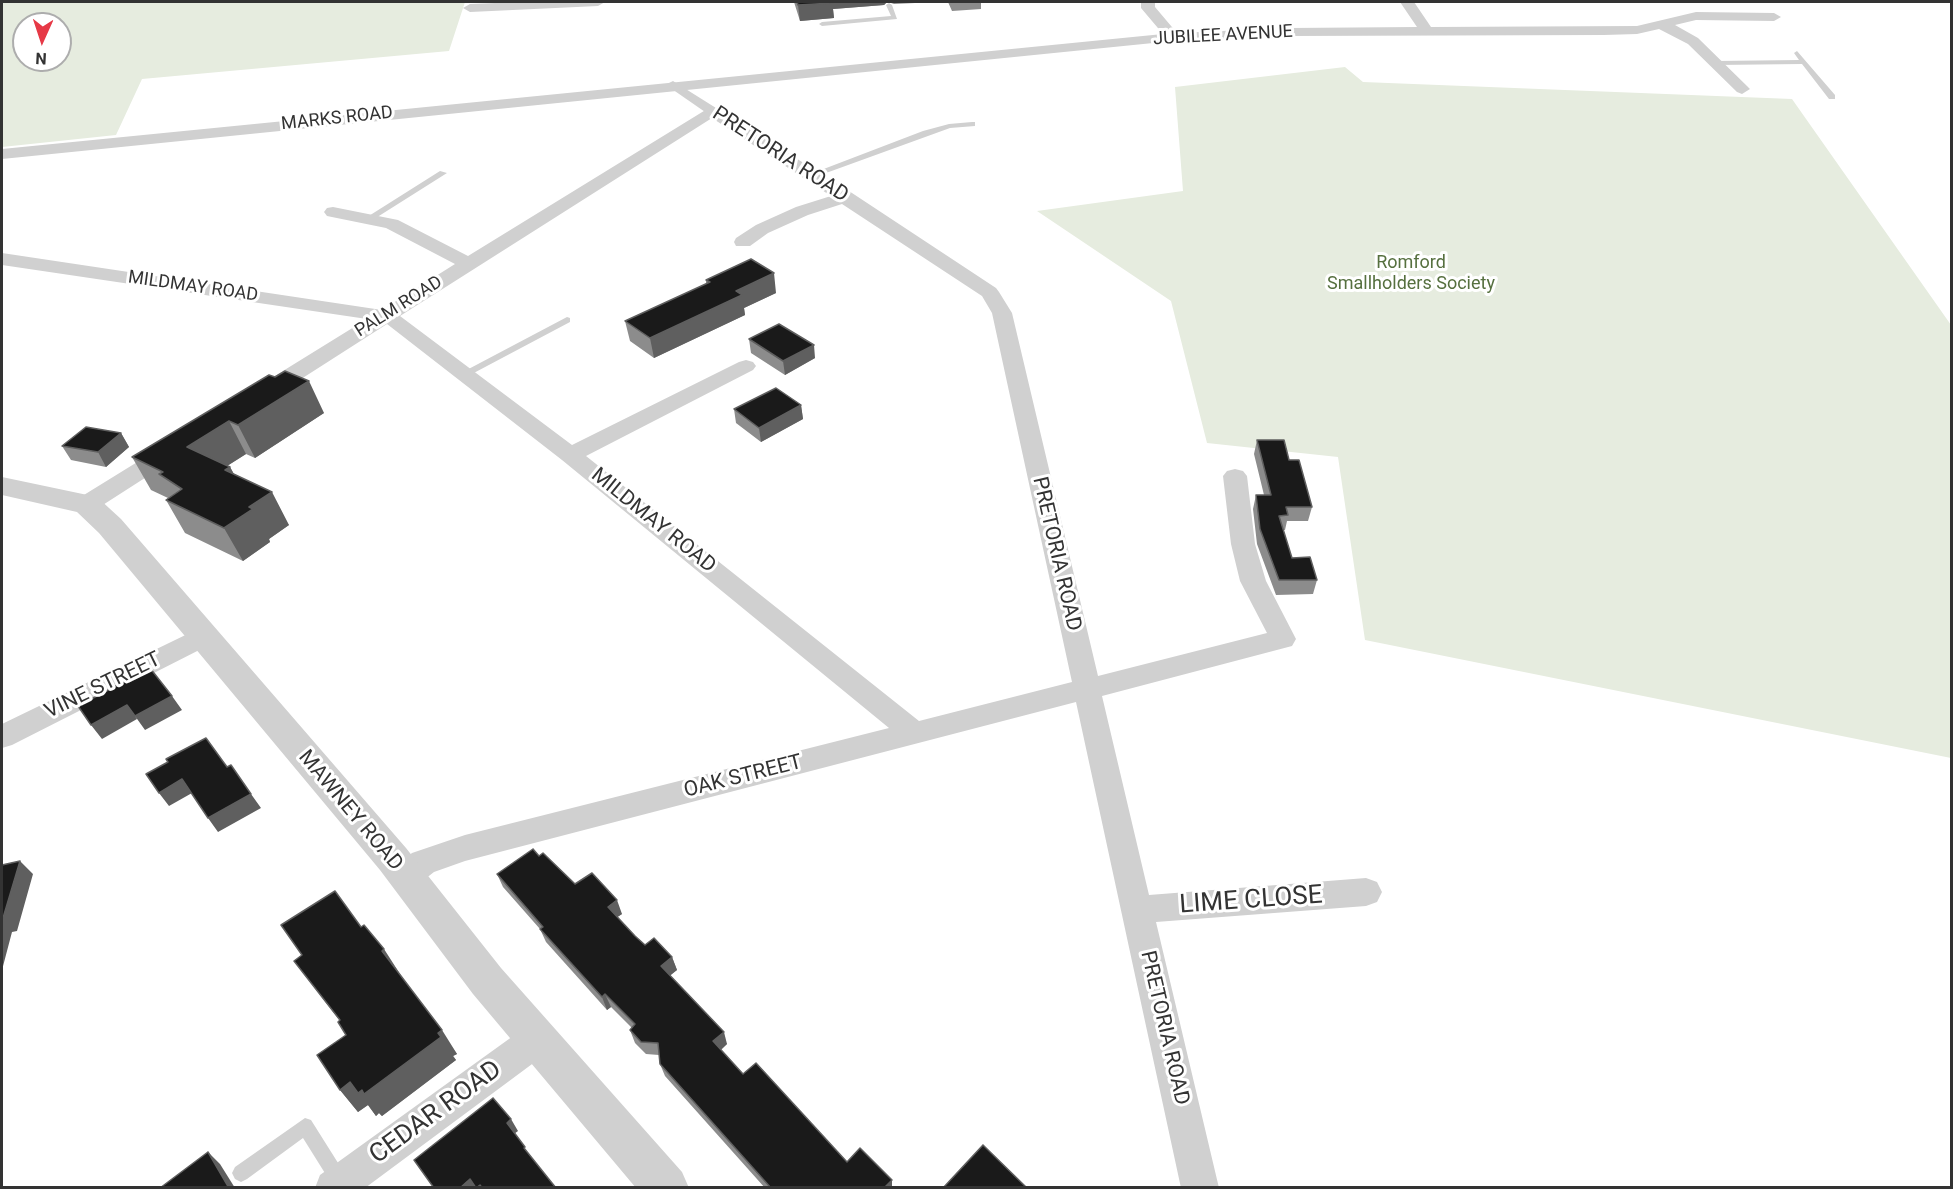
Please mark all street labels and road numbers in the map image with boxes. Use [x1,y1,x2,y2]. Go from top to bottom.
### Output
street label: JUBILEE AVENUE [1153,22,1293,50]
street label: MARKS ROAD [280,102,394,136]
street label: PRETORIA ROAD [707,102,853,208]
street label: MILDMAY ROAD [127,267,259,307]
street label: PALM ROAD [351,272,447,342]
street label: MILDMAY ROAD [586,463,720,579]
street label: PRETORIA ROAD [1026,474,1086,634]
street label: VINE STREET [41,647,165,725]
street label: MAWNEY ROAD [292,746,408,876]
street label: OAK STREET [681,750,805,804]
street label: LIME CLOSE [1178,880,1324,922]
street label: PRETORIA ROAD [1134,948,1194,1108]
street label: CEDAR ROAD [364,1055,508,1171]

